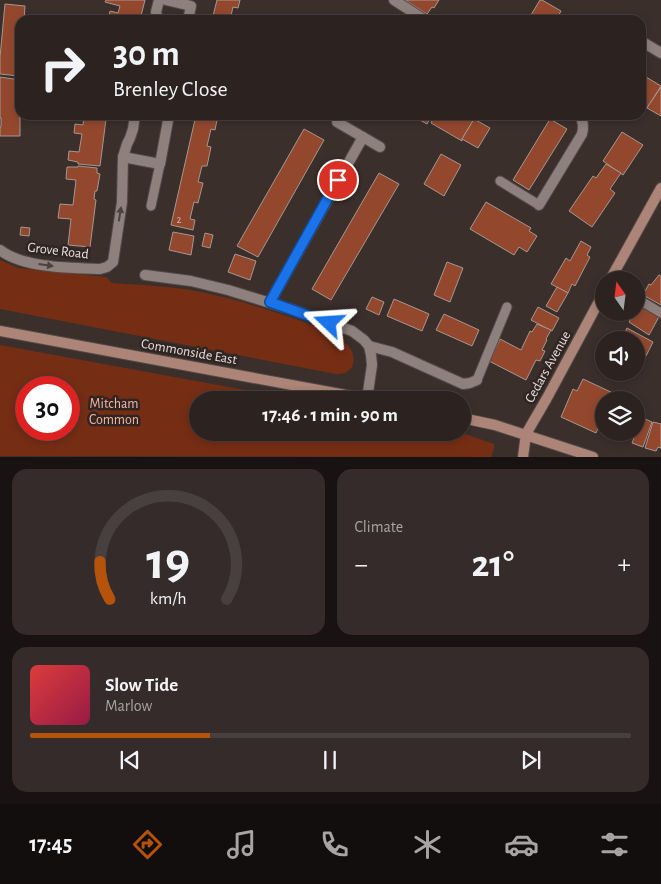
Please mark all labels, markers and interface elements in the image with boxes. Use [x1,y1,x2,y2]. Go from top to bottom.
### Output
icon: right [30,35,95,100]
text: 30 m [113,37,180,72]
text: Brenley Close [113,78,228,100]
pin [317,159,359,201]
icon: arrive [324,166,352,194]
one-way arrow [117,206,125,222]
house number: 2 [176,214,182,225]
street label: Grove Road [27,240,89,262]
one-way arrow [38,261,54,269]
north arrow [595,271,645,321]
map controls [595,271,645,441]
position arrow [302,296,354,348]
street label: Cedars Avenue [523,329,573,405]
button: sound [595,331,645,381]
street label: Commonside East [140,337,239,367]
speed limit sign: 30 [15,376,80,441]
button: layers [595,391,645,441]
park label: Mitcham Common [89,397,139,427]
text: 17:46 · 1 min · 90 m [262,406,398,425]
text: Climate [355,519,403,535]
text: 19 [146,536,190,588]
text: 21° [471,546,514,584]
text: − [355,551,368,579]
text: + [618,551,631,579]
text: km/h [150,590,187,608]
text: Slow Tide [105,676,178,695]
text: Marlow [105,698,152,714]
icon: previous [116,746,144,774]
icon: pause [316,746,344,774]
icon: next [517,746,545,774]
icon: directions [130,827,165,862]
icon: music [224,827,259,862]
icon: phone [317,827,352,862]
icon: climate [410,827,445,862]
icon: car [504,827,539,862]
icon: filters [597,827,632,862]
text: 17:45 [29,833,72,855]

